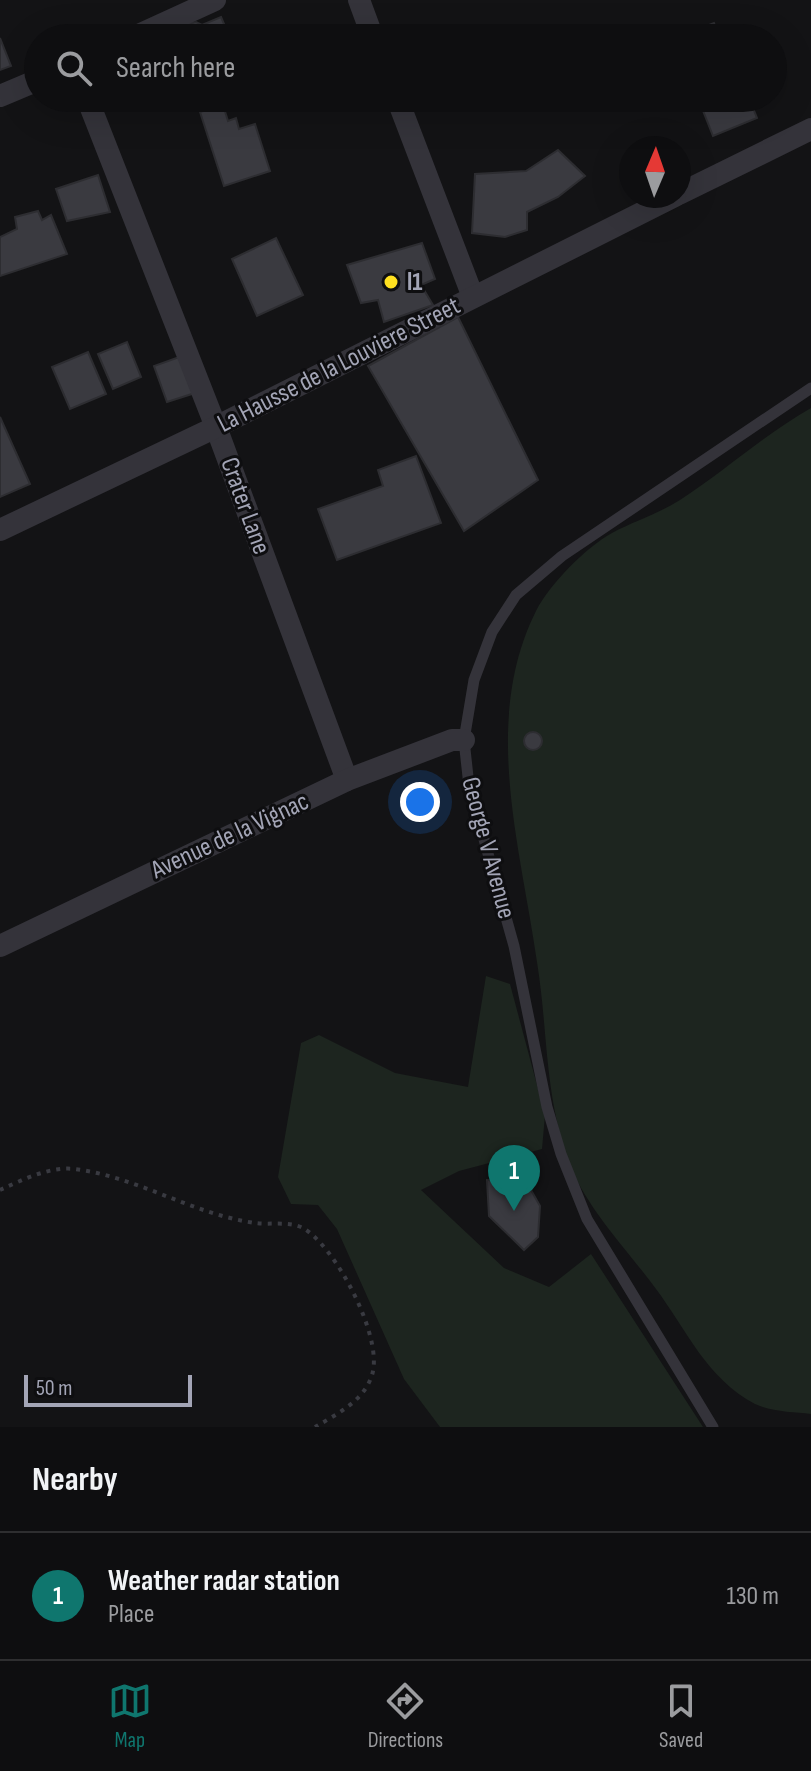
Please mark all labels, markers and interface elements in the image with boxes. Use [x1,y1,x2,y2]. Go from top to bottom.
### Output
search box [24,24,787,112]
icon: search [52,46,96,90]
text: Search here [116,50,235,86]
north arrow [619,136,691,208]
place label: l1 [407,267,422,298]
marker: l1 [382,273,400,291]
street label: La Hausse de la Louviere Street [213,290,466,440]
street label: Crater Lane [213,453,277,559]
street label: George V Avenue [454,774,522,922]
your location [400,782,440,822]
street label: Avenue de la Vignac [145,786,314,887]
pin: 1 [488,1145,540,1211]
scale bar [24,1371,192,1407]
text: 50 m [36,1375,72,1402]
text: Nearby [32,1459,118,1500]
text: Weather radar station [108,1563,340,1599]
text: 1 [53,1581,63,1612]
text: 130 m [727,1581,779,1612]
text: Place [108,1599,155,1630]
tab: Map [108,1679,152,1754]
tab: Directions [368,1679,443,1754]
tab: Saved [659,1679,703,1754]

